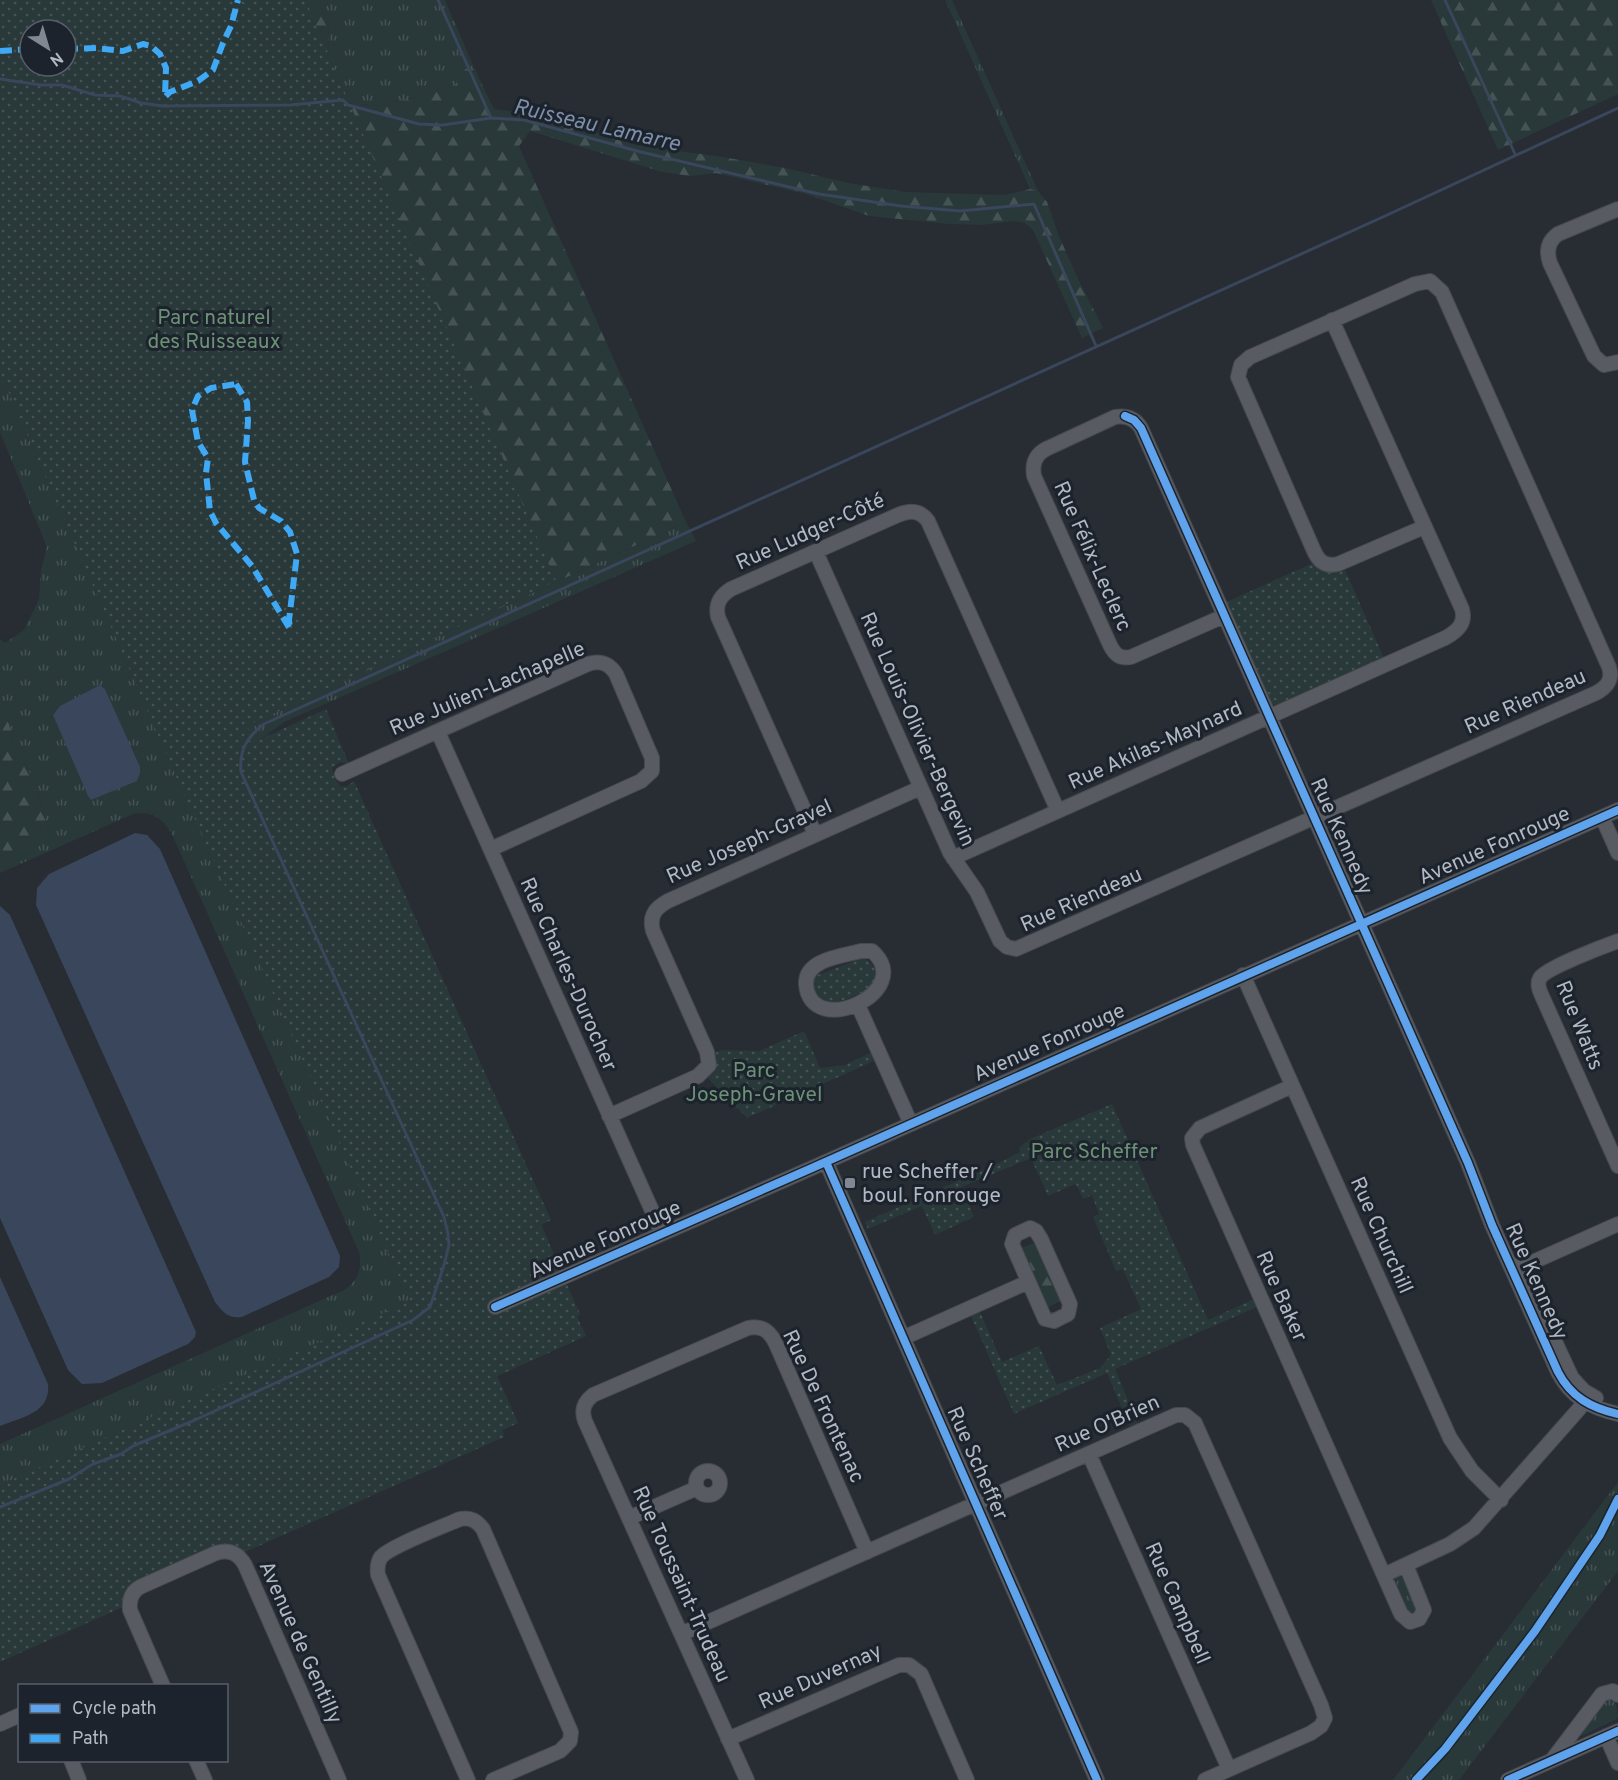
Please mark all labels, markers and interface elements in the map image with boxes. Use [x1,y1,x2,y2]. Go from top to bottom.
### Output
north arrow [18,18,78,78]
text: N [45,47,66,70]
water label: Ruisseau Lamarre [510,94,683,159]
park label: Parc naturel des Ruisseaux [147,305,281,356]
street label: Rue Félix-Leclerc [1046,477,1137,636]
street label: Rue Ludger-Côté [732,487,889,577]
street label: Rue Louis-Olivier-Bergevin [853,608,981,851]
street label: Rue Julien-Lachapelle [386,636,589,743]
street label: Rue Riendeau [1461,664,1591,741]
street label: Rue Akilas-Maynard [1065,696,1247,797]
street label: Rue Kennedy [1303,774,1378,899]
street label: Rue Joseph-Gravel [663,794,837,891]
street label: Avenue Fonrouge [1415,801,1575,892]
street label: Rue Riendeau [1017,862,1147,939]
street label: Rue Charles-Durocher [513,873,623,1076]
street label: Rue Watts [1548,977,1609,1074]
street label: Avenue Fonrouge [970,998,1130,1089]
park label: Parc Joseph-Gravel [686,1058,822,1109]
park label: Parc Scheffer [1030,1139,1158,1166]
place label: rue Scheffer / boul. Fonrouge [862,1159,1001,1210]
street label: Rue Churchill [1343,1173,1418,1298]
marker: rue Scheffer / boul. Fonrouge [843,1176,857,1190]
street label: Avenue Fonrouge [526,1195,686,1286]
street label: Rue Kennedy [1498,1219,1573,1344]
street label: Rue Baker [1249,1247,1313,1346]
street label: Rue De Frontenac [775,1326,870,1488]
street label: Rue O'Brien [1051,1389,1164,1459]
street label: Rue Scheffer [940,1403,1014,1525]
street label: Rue Toussaint-Trudeau [625,1482,736,1687]
street label: Rue Campbell [1138,1538,1216,1669]
street label: Avenue de Gentilly [252,1557,348,1728]
street label: Rue Duvernay [755,1638,886,1717]
legend [18,1684,228,1762]
text: Cycle path [72,1698,157,1721]
text: Path [72,1728,109,1751]

